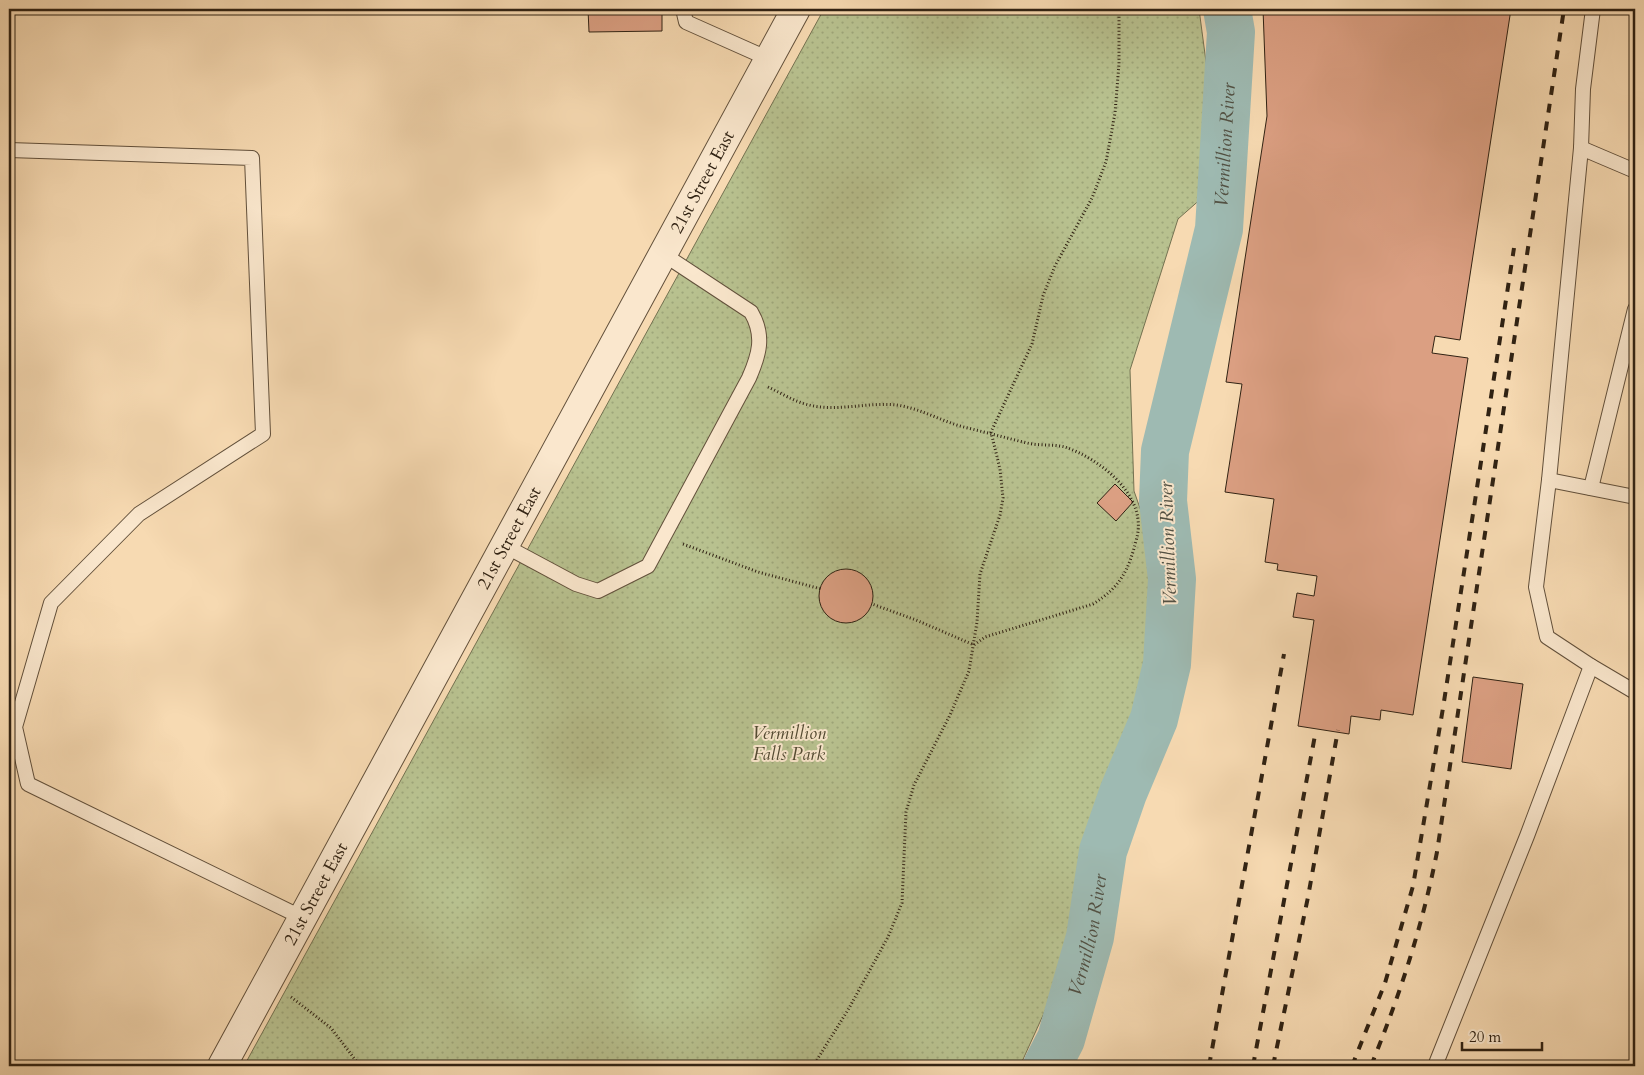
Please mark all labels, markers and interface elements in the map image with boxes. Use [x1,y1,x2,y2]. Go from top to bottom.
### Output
water label: Vermillion River [1208,81,1242,208]
street label: 21st Street East [664,126,741,238]
water label: Vermillion River [1153,481,1183,607]
street label: 21st Street East [471,482,548,594]
park label: Vermillion Falls Park [752,721,826,767]
street label: 21st Street East [278,838,354,950]
water label: Vermillion River [1062,871,1113,999]
scale bar [1462,1020,1542,1052]
text: 20 m [1469,1027,1501,1047]

